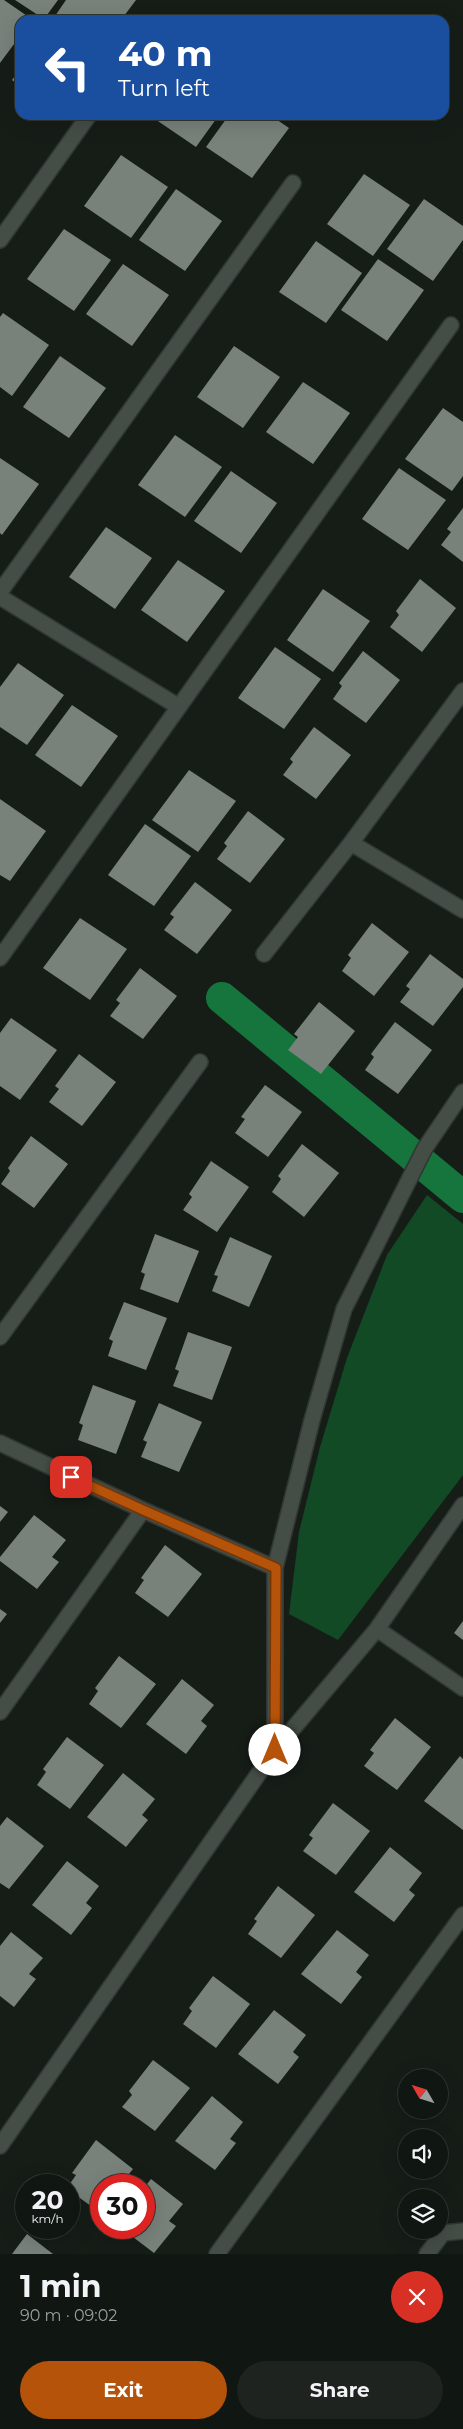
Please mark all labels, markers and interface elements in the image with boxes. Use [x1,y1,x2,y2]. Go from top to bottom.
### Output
text: 40 m [118,32,213,75]
icon: left [35,35,100,100]
text: Turn left [118,75,210,102]
pin [50,1456,92,1498]
icon: arrive [57,1463,85,1491]
position arrow [248,1723,300,1775]
north arrow [398,2069,448,2119]
map controls [398,2069,448,2239]
button: sound [398,2129,448,2179]
speed limit sign: 30 [90,2174,155,2239]
text: 20 [32,2185,63,2215]
button: layers [398,2189,448,2239]
text: km/h [31,2211,64,2226]
text: 1 min [20,2268,101,2305]
button: close [391,2271,443,2323]
text: 90 m · 09:02 [20,2306,117,2325]
button: Exit [20,2361,227,2419]
button: Share [237,2361,443,2419]

